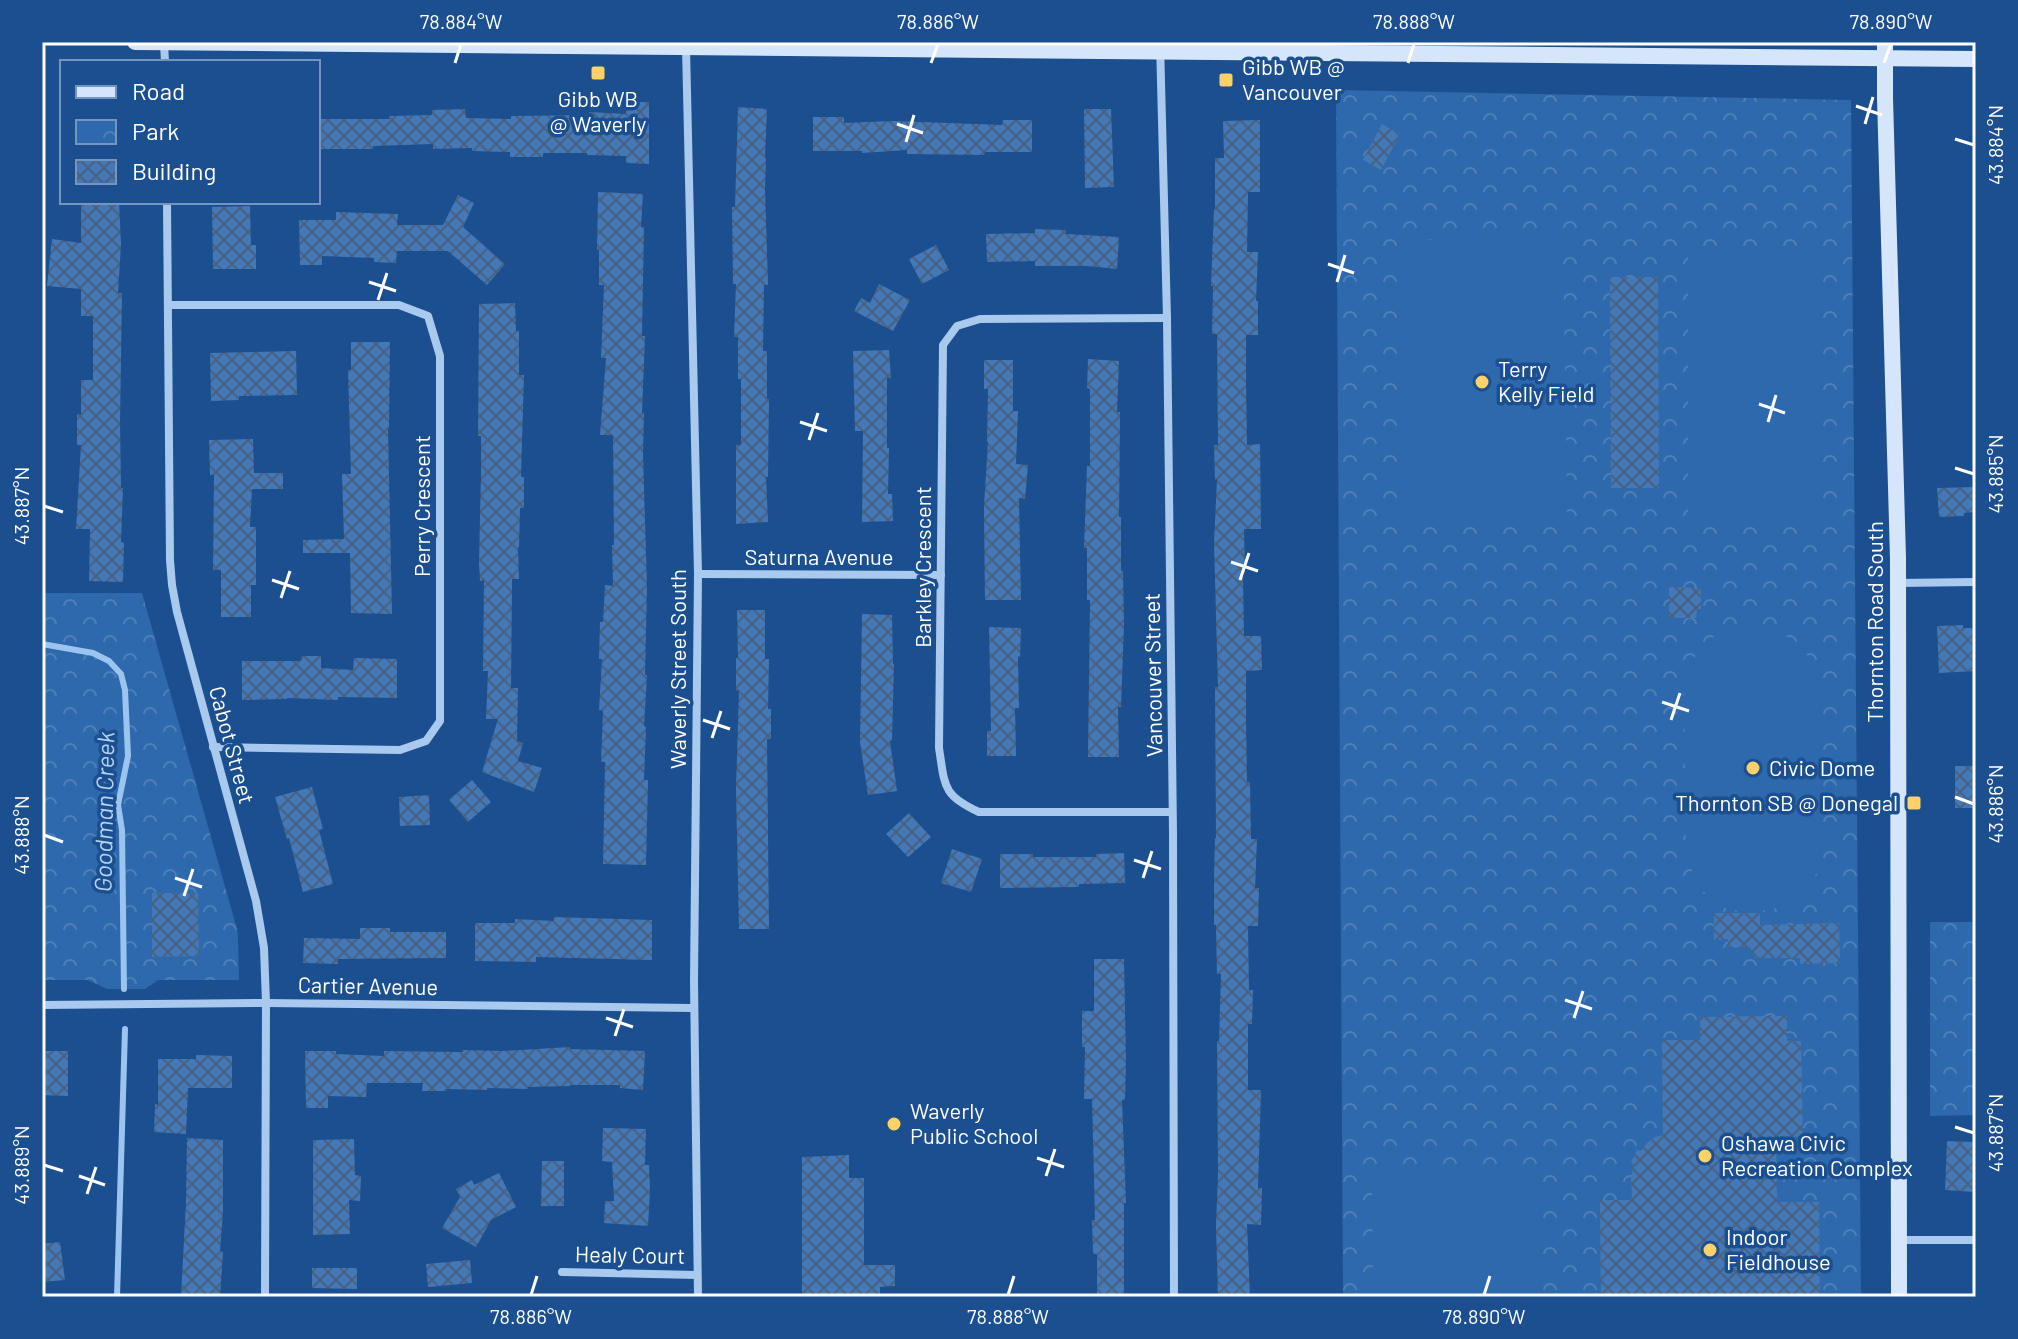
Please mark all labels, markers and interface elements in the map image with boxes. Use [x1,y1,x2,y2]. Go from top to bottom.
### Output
text: 78.884°W [420,9,503,33]
text: 78.886°W [897,9,979,33]
text: 78.888°W [1373,9,1455,33]
text: 78.890°W [1850,9,1933,33]
place label: Gibb WB @ Vancouver [1242,53,1345,104]
legend [60,60,320,204]
marker: Gibb WB @ Waverly [589,64,607,82]
marker: Gibb WB @ Vancouver [1217,71,1235,89]
text: Road [132,76,185,105]
place label: Gibb WB @ Waverly [550,85,646,136]
text: 43.884°N [1983,105,2007,185]
text: Park [132,116,179,145]
text: Building [132,156,216,185]
place label: Terry Kelly Field [1498,355,1594,406]
marker: Terry Kelly Field [1473,373,1491,391]
text: 43.885°N [1983,434,2007,514]
street label: Perry Crescent [408,435,434,577]
text: 43.887°N [9,467,33,545]
street label: Barkley Crescent [909,486,935,648]
street label: Thornton Road South [1861,521,1887,723]
street label: Saturna Avenue [744,543,894,569]
street label: Waverly Street South [664,569,690,769]
street label: Vancouver Street [1138,593,1166,757]
street label: Cabot Street [205,683,261,806]
water label: Goodman Creek [88,731,119,892]
place label: Civic Dome [1769,754,1875,780]
marker: Civic Dome [1744,759,1762,777]
text: 43.886°N [1983,764,2007,844]
place label: Thornton SB @ Donegal [1675,789,1898,815]
marker: Thornton SB @ Donegal [1905,794,1923,812]
text: 43.888°N [9,795,33,875]
street label: Cartier Avenue [298,971,438,999]
text: 43.887°N [1983,1094,2007,1172]
place label: Waverly Public School [910,1097,1038,1148]
marker: Waverly Public School [885,1115,903,1133]
text: 43.889°N [9,1125,33,1205]
place label: Oshawa Civic Recreation Complex [1721,1129,1913,1180]
marker: Oshawa Civic Recreation Complex [1696,1147,1714,1165]
place label: Indoor Fieldhouse [1726,1223,1831,1274]
street label: Healy Court [575,1240,685,1268]
marker: Indoor Fieldhouse [1701,1241,1719,1259]
text: 78.886°W [490,1304,572,1328]
text: 78.888°W [967,1304,1049,1328]
text: 78.890°W [1443,1304,1526,1328]

